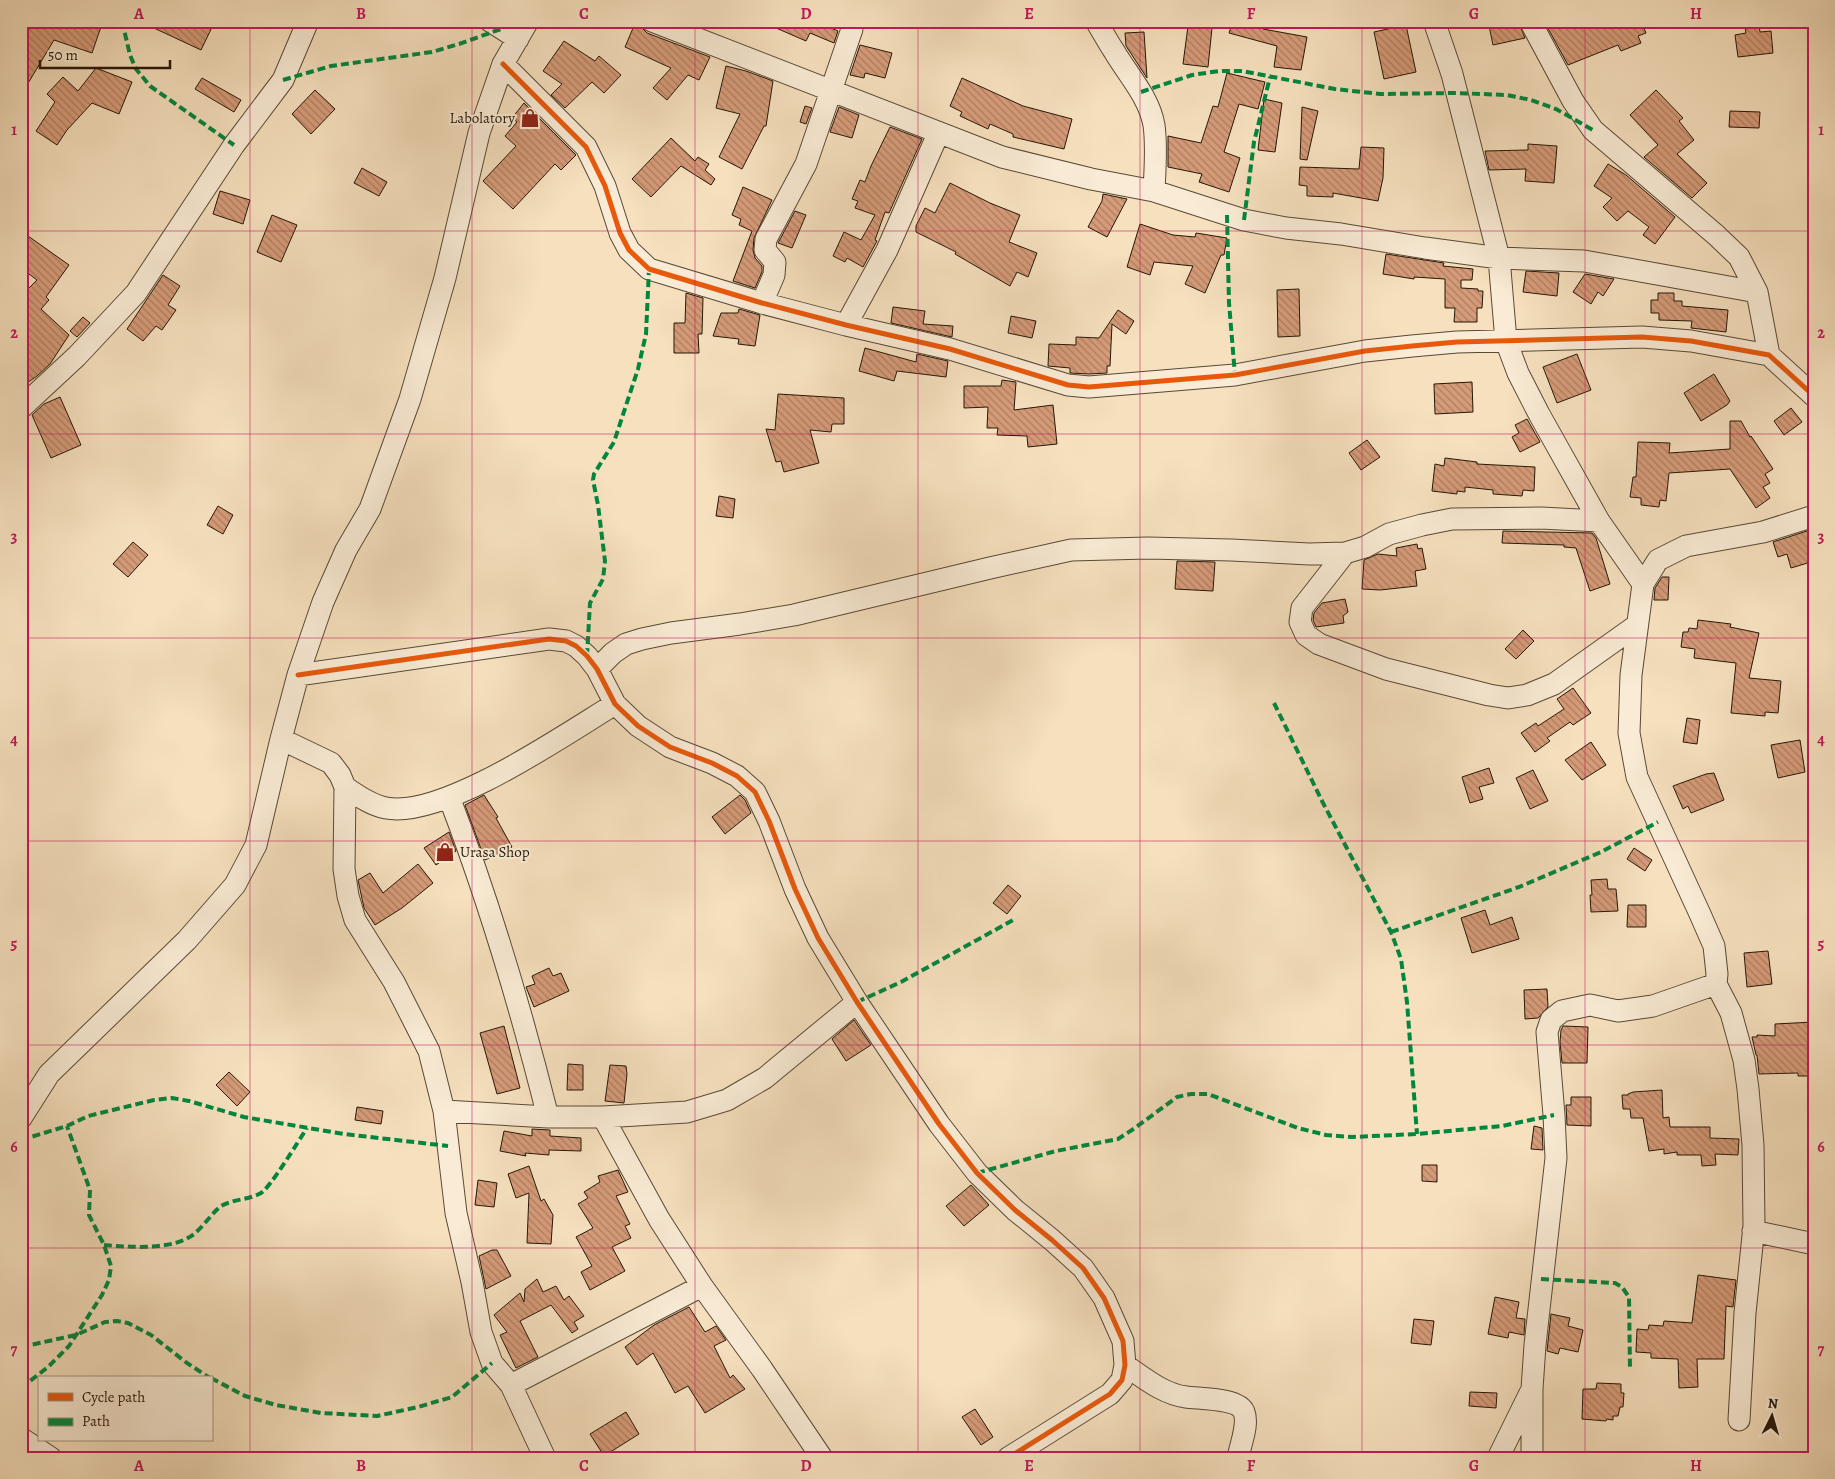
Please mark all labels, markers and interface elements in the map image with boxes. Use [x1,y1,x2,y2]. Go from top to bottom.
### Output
text: A [133,3,145,25]
text: B [356,3,366,25]
text: C [579,3,589,25]
text: D [800,3,812,25]
text: E [1024,3,1034,25]
text: F [1247,3,1256,25]
text: G [1469,3,1479,25]
text: H [1690,3,1702,25]
scale bar [40,38,170,70]
text: 50 m [48,45,78,65]
shop icon: Labolatory [519,107,541,129]
place label: Labolatory [450,108,515,128]
text: 1 [11,119,17,141]
text: 1 [1818,119,1824,141]
text: 2 [10,322,18,344]
text: 2 [1817,322,1825,344]
text: 3 [11,526,18,548]
text: 3 [1818,526,1825,548]
text: 4 [10,729,18,751]
text: 4 [1817,729,1825,751]
shop icon: Urasa Shop [434,841,456,863]
place label: Urasa Shop [460,842,530,862]
text: 5 [11,933,18,955]
text: 5 [1818,933,1825,955]
text: 6 [10,1136,18,1158]
text: 6 [1817,1136,1825,1158]
text: 7 [11,1339,18,1361]
text: 7 [1818,1339,1825,1361]
legend [38,1376,212,1442]
text: Cycle path [82,1387,145,1407]
north arrow [1748,1392,1798,1442]
text: N [1767,1394,1779,1413]
text: Path [82,1411,110,1431]
text: A [133,1455,145,1477]
text: B [356,1455,366,1477]
text: C [579,1455,589,1477]
text: D [800,1455,812,1477]
text: E [1024,1455,1034,1477]
text: F [1247,1455,1256,1477]
text: G [1469,1455,1479,1477]
text: H [1690,1455,1702,1477]

